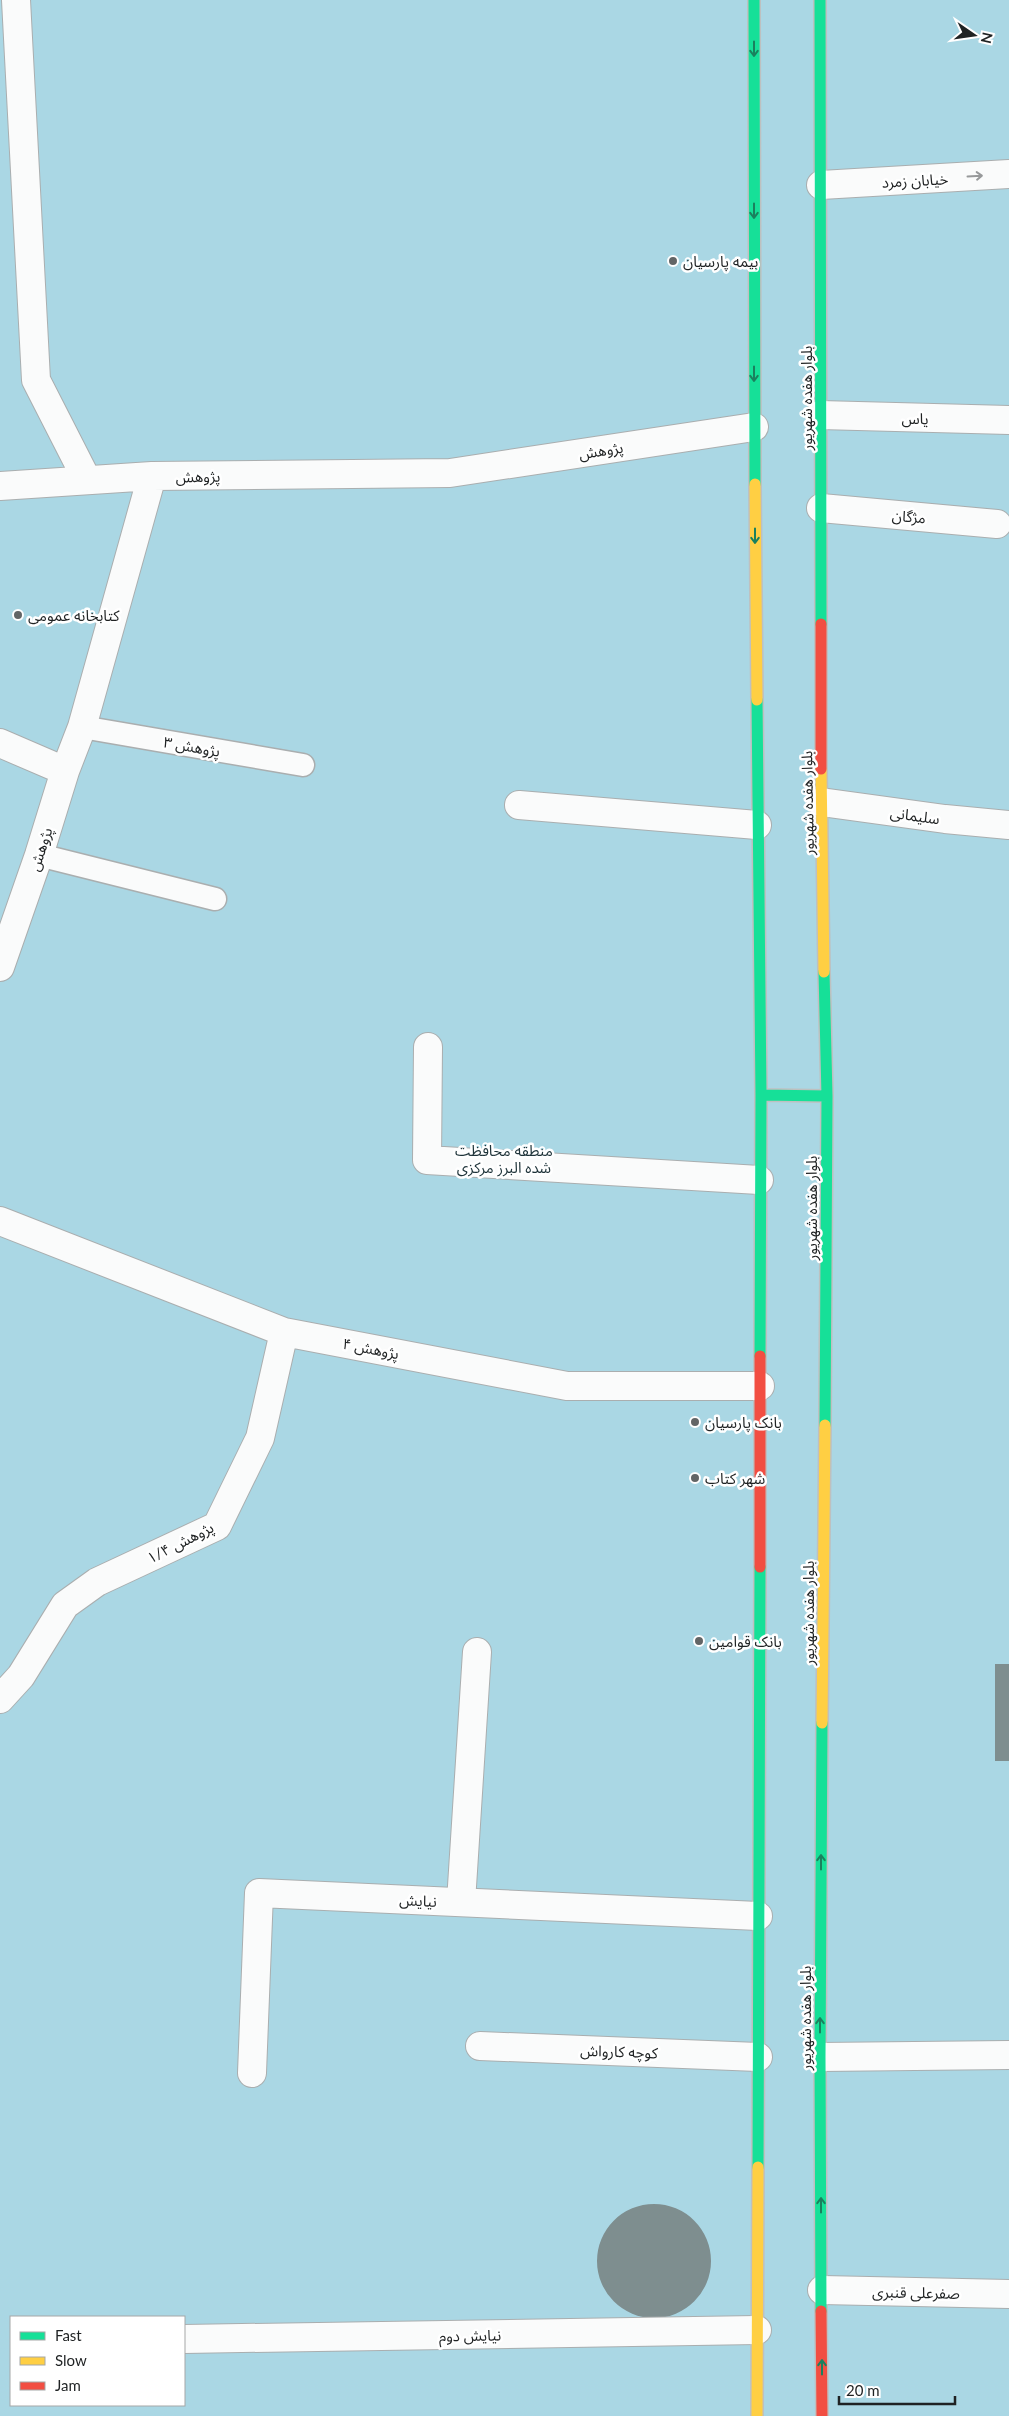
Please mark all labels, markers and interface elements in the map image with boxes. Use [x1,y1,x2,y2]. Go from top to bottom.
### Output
north arrow [949,10,999,60]
text: N [978,31,997,45]
one-way arrow [749,40,759,56]
street label: خیابان زمرد [881,169,949,192]
one-way arrow [967,172,983,181]
one-way arrow [749,202,759,219]
place label: بیمه پارسیان [683,252,758,272]
marker: بیمه پارسیان [667,255,679,267]
street label: بلوار هفده شهریور [797,346,816,451]
one-way arrow [749,365,759,381]
street label: یاس [901,409,929,428]
street label: پژوهش [577,438,625,464]
street label: پژوهش [175,467,221,488]
street label: مژگان [891,506,927,527]
one-way arrow [750,528,759,544]
place label: کتابخانه عمومی [28,606,120,625]
marker: کتابخانه عمومی [12,609,24,621]
street label: پژوهش ۳ [162,732,222,762]
street label: بلوار هفده شهریور [797,751,818,856]
street label: سلیمانی [889,803,941,828]
street label: پژوهش [25,825,57,874]
park label: منطقه محافظت شده البرز مرکزی [455,1141,553,1177]
street label: بلوار هفده شهریور [802,1156,821,1261]
street label: پژوهش ۴ [341,1334,401,1364]
place label: بانک پارسیان [705,1413,782,1433]
marker: بانک پارسیان [689,1416,701,1428]
place label: شهر کتاب [705,1469,765,1488]
marker: شهر کتاب [689,1472,701,1484]
street label: پژوهش ۱/۴ [144,1518,217,1568]
street label: بلوار هفده شهریور [799,1561,818,1666]
place label: بانک قوامین [709,1632,782,1651]
marker: بانک قوامین [693,1635,705,1647]
one-way arrow [816,1855,826,1871]
street label: نیایش [399,1890,437,1911]
street label: بلوار هفده شهریور [796,1966,815,2071]
one-way arrow [815,2017,825,2034]
street label: کوچه کارواش [580,2041,659,2063]
one-way arrow [816,2197,826,2214]
street label: صفرعلی قنبری [872,2282,960,2303]
legend [10,2316,185,2406]
street label: نیایش دوم [439,2325,501,2348]
text: Fast [55,2326,82,2344]
text: Slow [55,2351,87,2369]
one-way arrow [817,2360,827,2376]
scale bar [839,2374,955,2406]
text: Jam [55,2376,81,2394]
text: 20 m [846,2381,880,2399]

